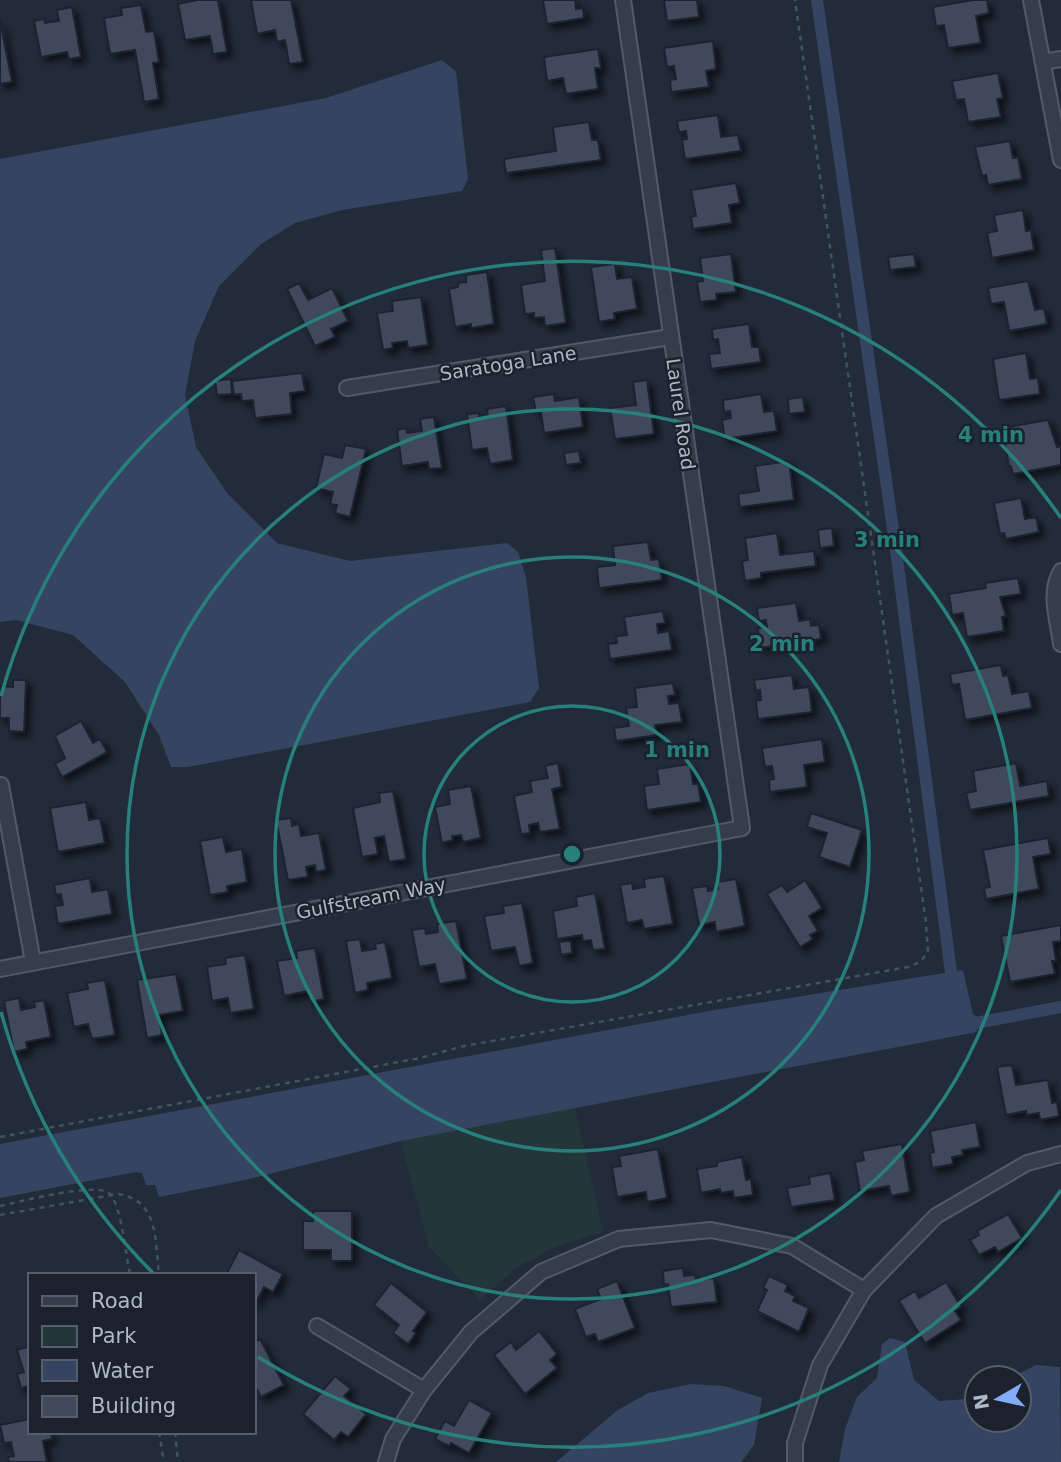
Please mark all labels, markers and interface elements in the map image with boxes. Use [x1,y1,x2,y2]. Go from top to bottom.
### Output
street label: Saratoga Lane [438,341,578,385]
street label: Laurel Road [662,357,700,471]
text: 4 min [958,423,1024,447]
text: 3 min [854,528,920,552]
text: 2 min [749,632,815,656]
text: 1 min [644,738,710,762]
centre of rings [560,842,584,866]
street label: Gulfstream Way [294,873,448,923]
legend [28,1273,256,1434]
text: Road [91,1289,144,1313]
text: Park [91,1324,137,1348]
text: Water [91,1359,153,1383]
north arrow [963,1364,1033,1434]
text: N [969,1392,993,1411]
text: Building [91,1394,176,1418]

